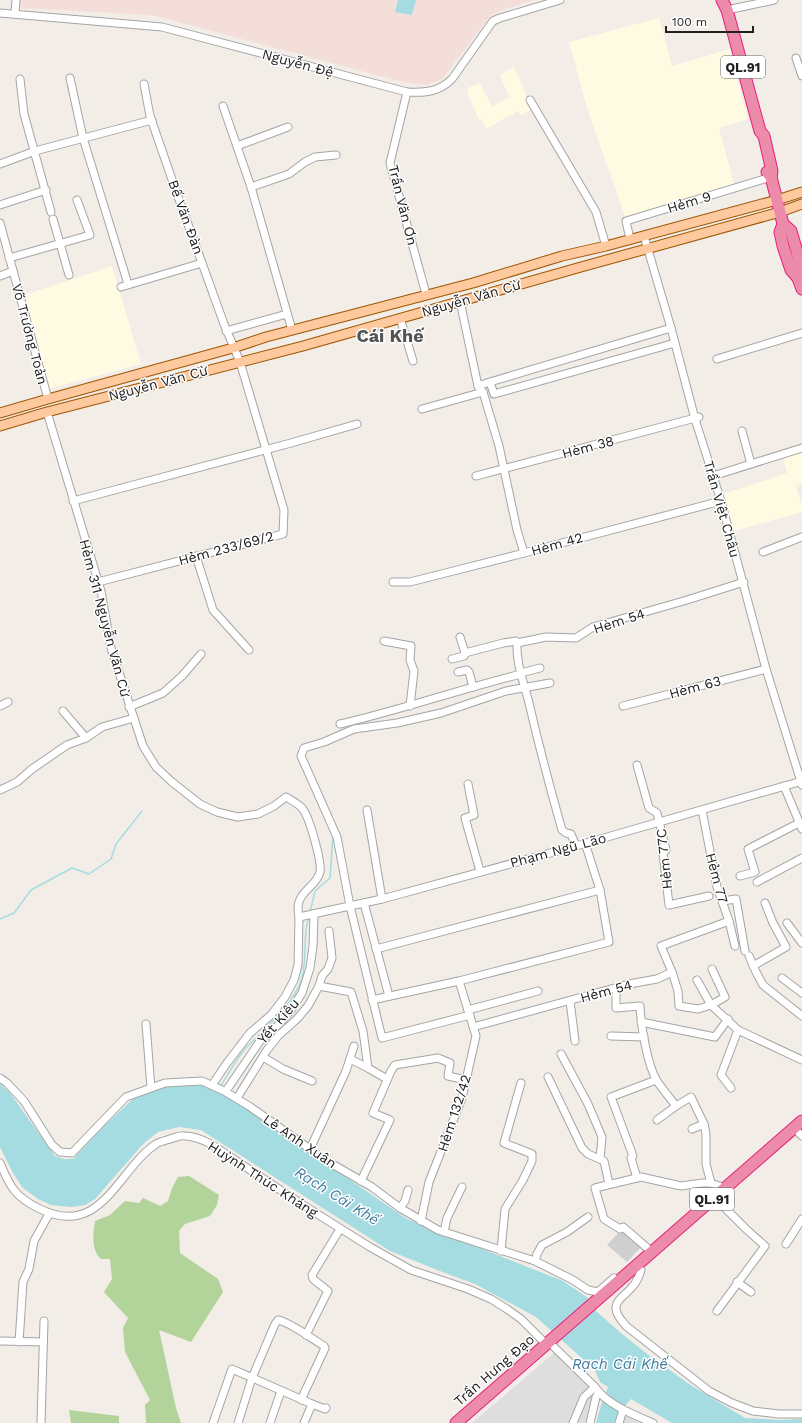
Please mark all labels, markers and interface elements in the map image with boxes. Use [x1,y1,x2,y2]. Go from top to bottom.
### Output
scale bar [666,8,753,34]
text: 100 m [672,15,707,29]
street label: Nguyễn Đệ [260,46,336,80]
road number: QL.91 [721,56,765,78]
street label: Trần Văn Ơn [385,163,421,247]
street label: Bế Văn Đàn [165,178,207,256]
street label: Hẻm 9 [665,188,713,216]
street label: Nguyễn Văn Cừ [420,276,523,320]
street label: Võ Trường Toản [9,282,51,386]
district label: Cái Khế [356,325,425,346]
street label: Nguyễn Văn Cừ [107,362,210,404]
street label: Hèm 38 [560,432,616,462]
street label: Trần Việt Châu [701,459,743,559]
street label: Hẻm 233/69/2 [177,528,275,568]
street label: Hèm 42 [529,529,585,559]
street label: Hẻm 311 Nguyễn Văn Cừ [76,537,134,699]
street label: Hèm 54 [591,605,647,637]
street label: Hèm 63 [667,672,723,702]
street label: Hẻm 77C [653,828,675,890]
street label: Phạm Ngũ Lão [508,829,608,871]
street label: Hẻm 77 [703,851,731,905]
street label: Hẻm 54 [578,976,634,1006]
street label: Yết Kiêu [254,995,302,1047]
street label: Hẻm 132/42 [434,1072,474,1154]
street label: Lê Anh Xuân [260,1111,340,1171]
street label: Huỳnh Thúc Kháng [205,1138,321,1221]
water label: Rạch Cái Khế [292,1163,384,1230]
road number: QL.91 [690,1188,734,1210]
street label: Trần Hưng Đạo [451,1331,537,1409]
water label: Rạch Cái Khế [572,1355,669,1373]

